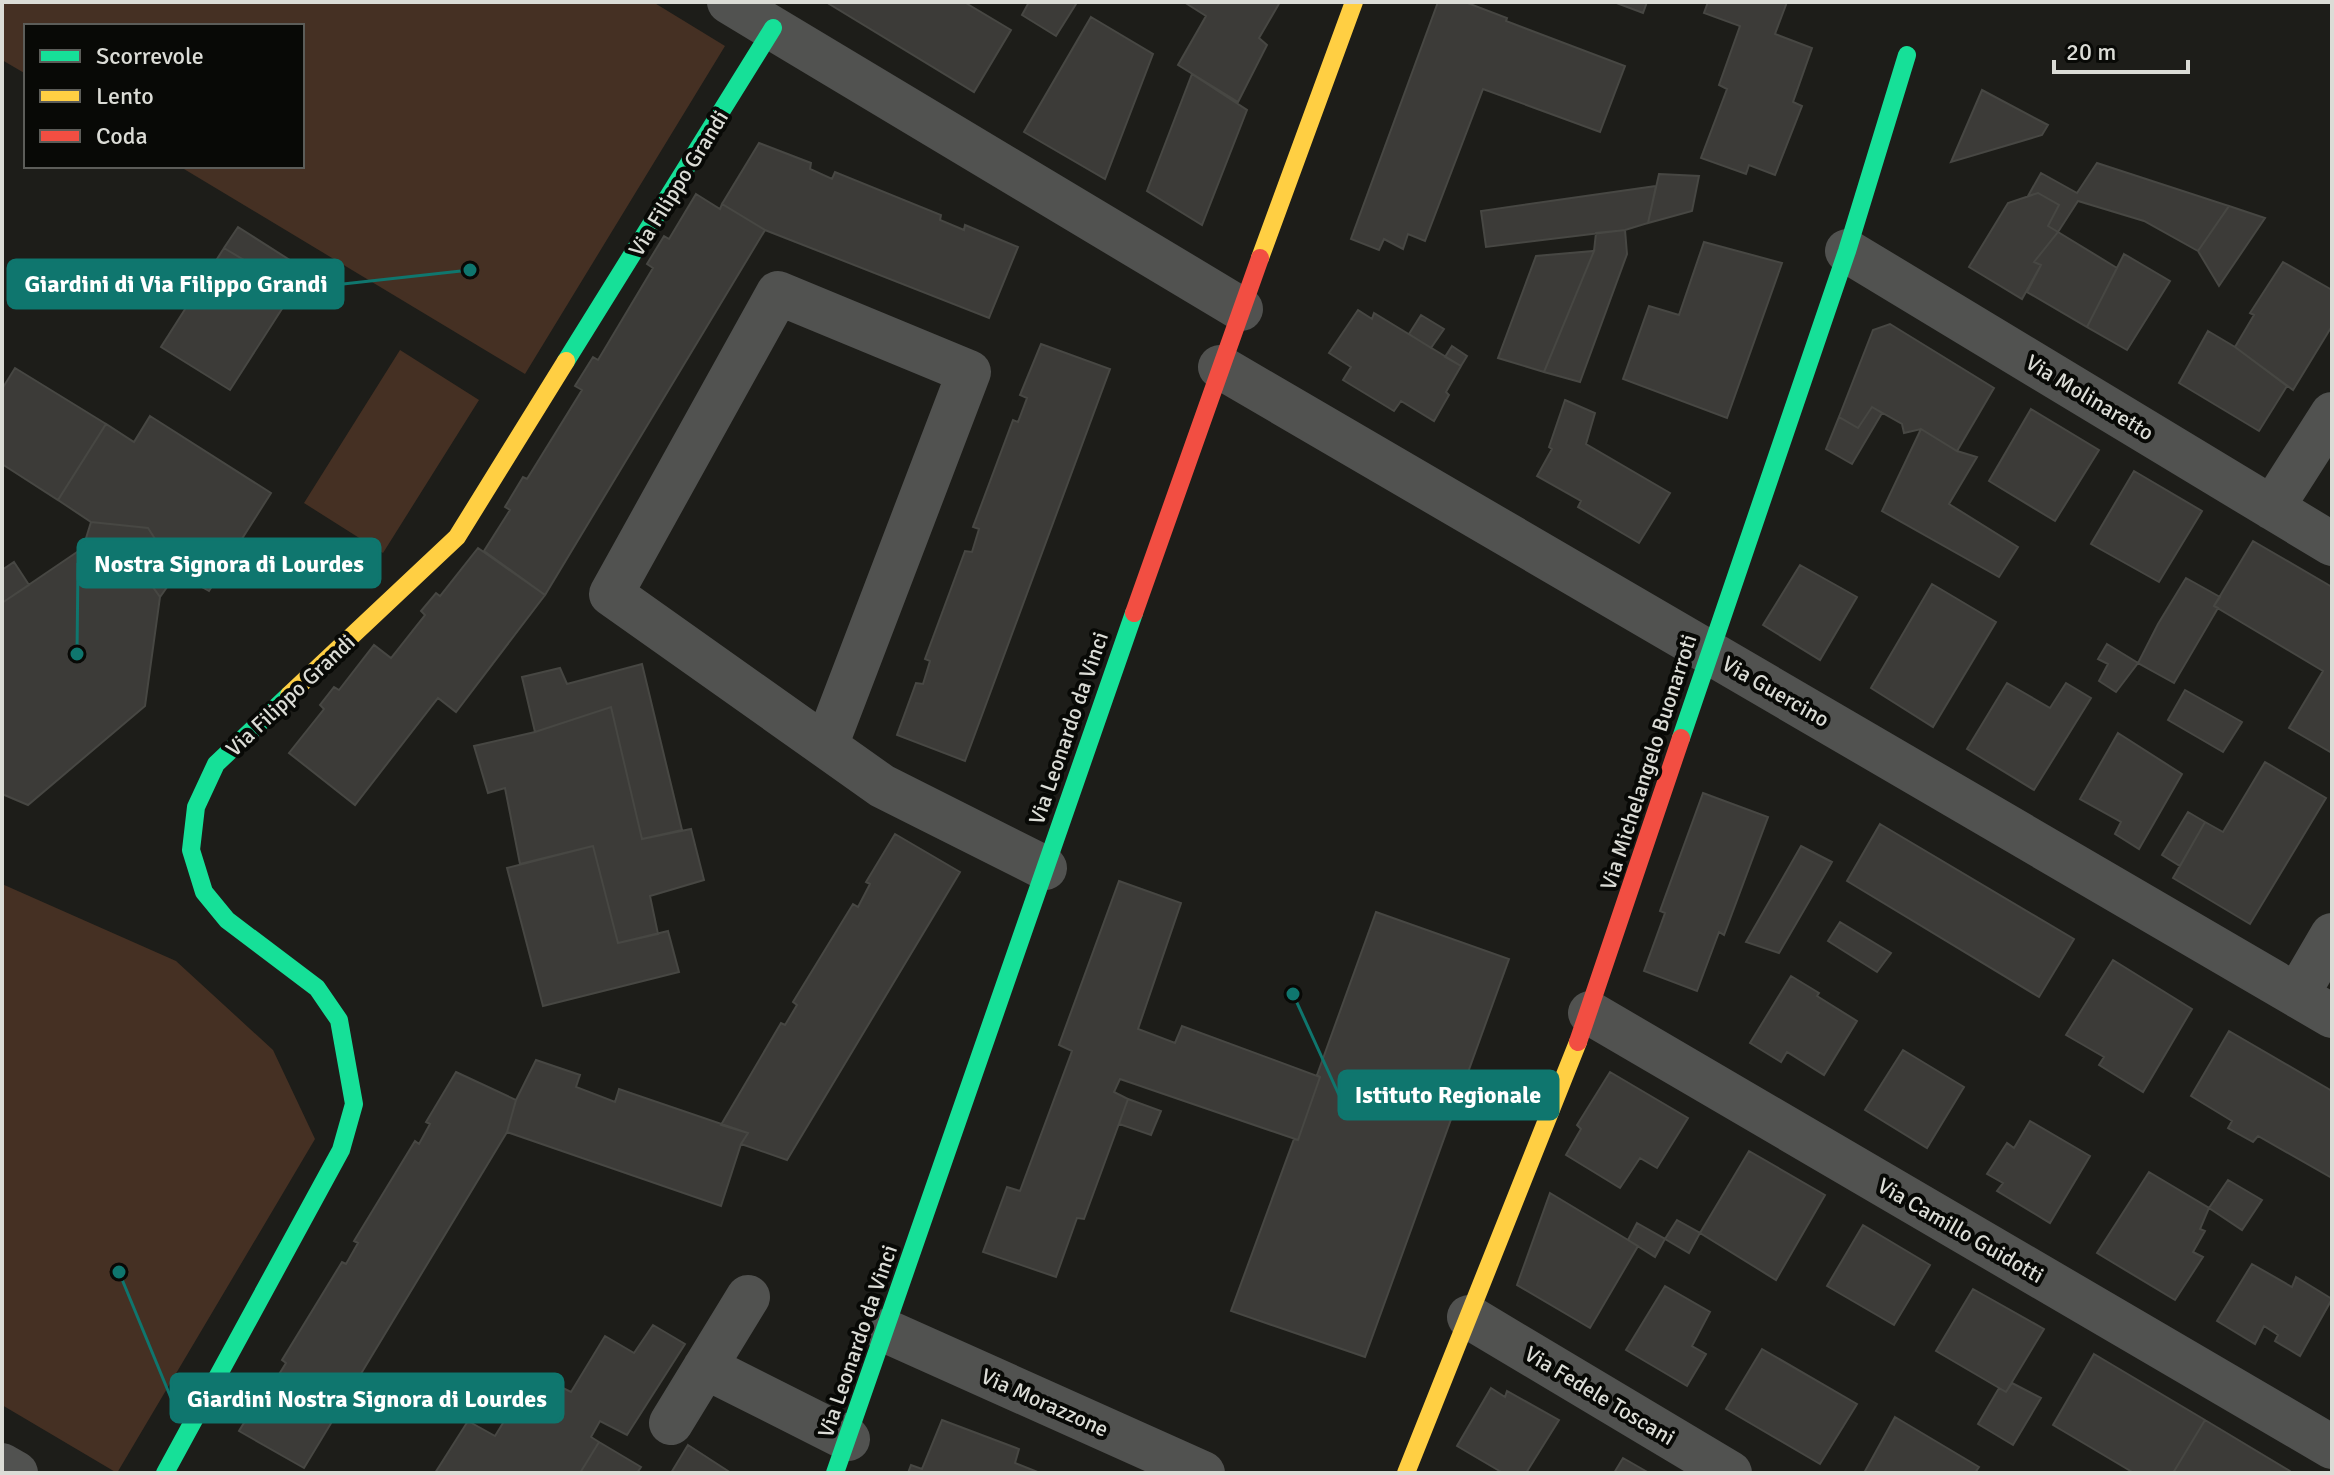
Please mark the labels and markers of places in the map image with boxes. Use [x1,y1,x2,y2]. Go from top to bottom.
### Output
callout: Giardini di Via Filippo Grandi [8,260,343,308]
callout: Nostra Signora di Lourdes [78,539,380,587]
callout: Istituto Regionale [1339,1071,1558,1119]
callout: Giardini Nostra Signora di Lourdes [171,1374,563,1422]

